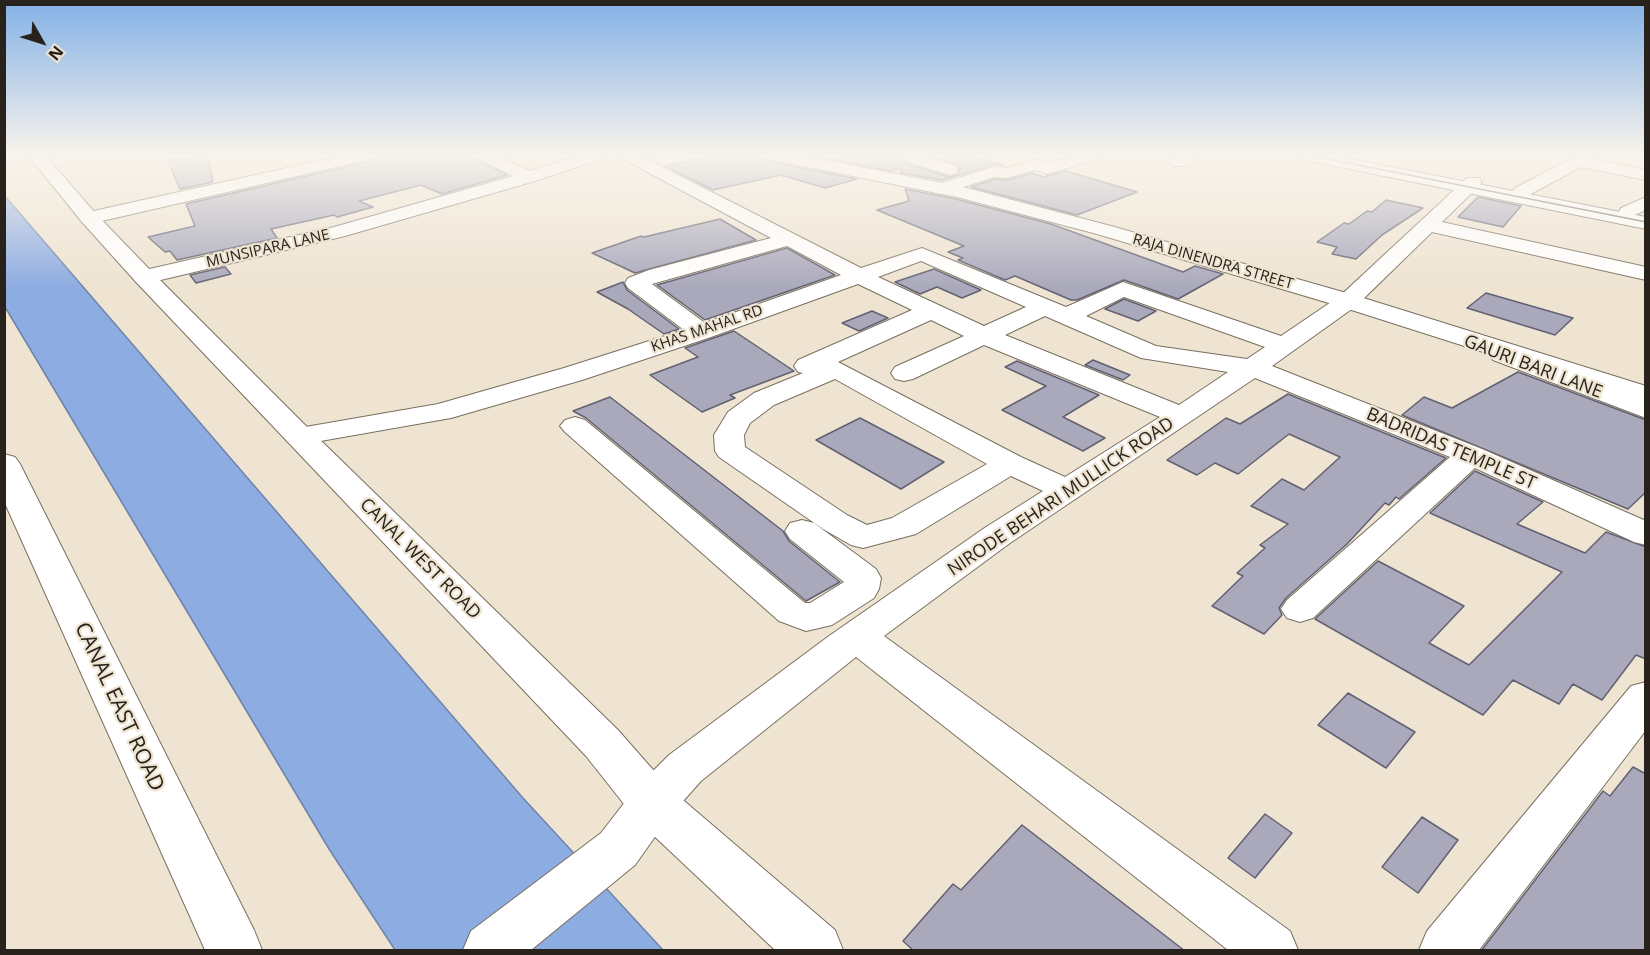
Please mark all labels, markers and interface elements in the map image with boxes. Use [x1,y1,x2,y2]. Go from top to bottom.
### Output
north arrow [12,12,72,72]
text: N [43,41,69,65]
street label: MUNSIPARA LANE [204,226,332,272]
street label: RAJA DINENDRA STREET [1131,230,1295,294]
street label: KHAS MAHAL RD [649,301,765,357]
street label: GAURI BARI LANE [1461,331,1605,403]
street label: BADRIDAS TEMPLE ST [1363,404,1539,494]
street label: NIRODE BEHARI MULLICK ROAD [944,413,1178,581]
street label: CANAL WEST ROAD [355,494,485,624]
street label: CANAL EAST ROAD [69,619,169,795]

